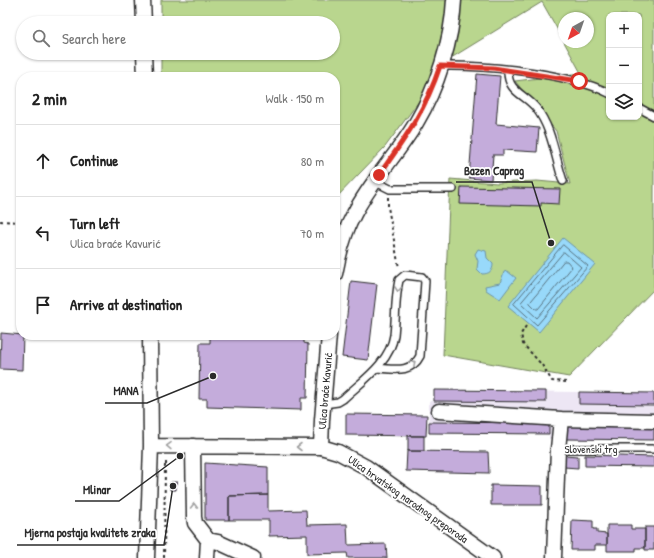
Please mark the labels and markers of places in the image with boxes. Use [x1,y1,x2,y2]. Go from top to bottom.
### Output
callout: Bazen Caprag [456,158,532,182]
callout: MANA [105,379,147,403]
callout: Mlinar [75,477,119,501]
callout: Mjerna postaja kvalitete zraka [17,521,164,545]

